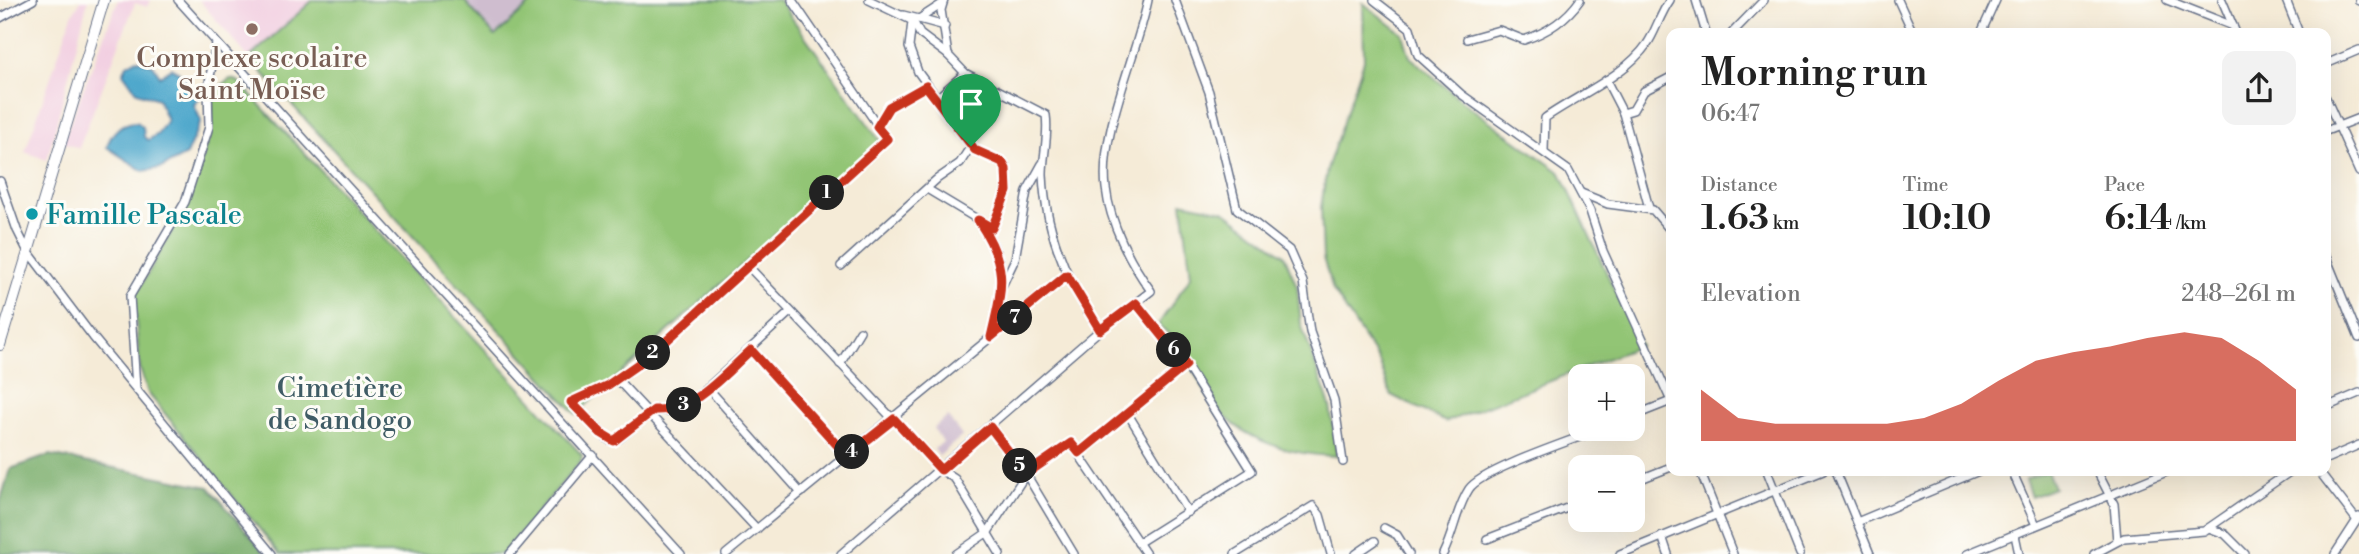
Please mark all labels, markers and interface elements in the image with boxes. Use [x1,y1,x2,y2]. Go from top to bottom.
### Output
marker: Complexe scolaire Saint Moïse [244,21,260,37]
place label: Complexe scolaire Saint Moïse [136,41,368,108]
text: Morning run [1701,50,1927,97]
button: share [2222,51,2296,125]
pin [941,74,1001,146]
icon: arrive [952,85,990,123]
text: 06:47 [1701,100,1760,128]
text: Distance [1701,173,1778,197]
text: Time [1903,173,1948,197]
text: Pace [2104,173,2145,197]
pin: 1 [810,176,844,210]
text: 1 [822,180,831,204]
text: 1.63 [1701,197,1769,240]
text: 10:10 [1903,197,1991,240]
text: 6:14 [2104,197,2172,240]
place label: Famille Pascale [46,198,242,233]
marker: Famille Pascale [24,206,40,222]
text: km [1769,211,1799,235]
text: /km [2172,211,2207,235]
text: Elevation [1701,280,1801,308]
text: 248–261 m [2181,280,2296,308]
pin: 7 [998,300,1032,336]
text: 7 [1009,305,1020,329]
pin: 6 [1156,332,1192,368]
pin: 2 [636,336,670,370]
text: 6 [1168,337,1179,361]
text: 2 [647,340,658,364]
map controls [1568,364,1645,532]
button: + [1568,364,1645,441]
park label: Cimetière de Sandogo [268,371,412,438]
pin: 3 [666,388,702,422]
text: 3 [678,392,689,416]
pin: 4 [834,434,870,470]
text: 4 [845,439,858,463]
pin: 5 [1002,448,1038,484]
text: 5 [1014,453,1025,477]
button: − [1568,455,1645,532]

